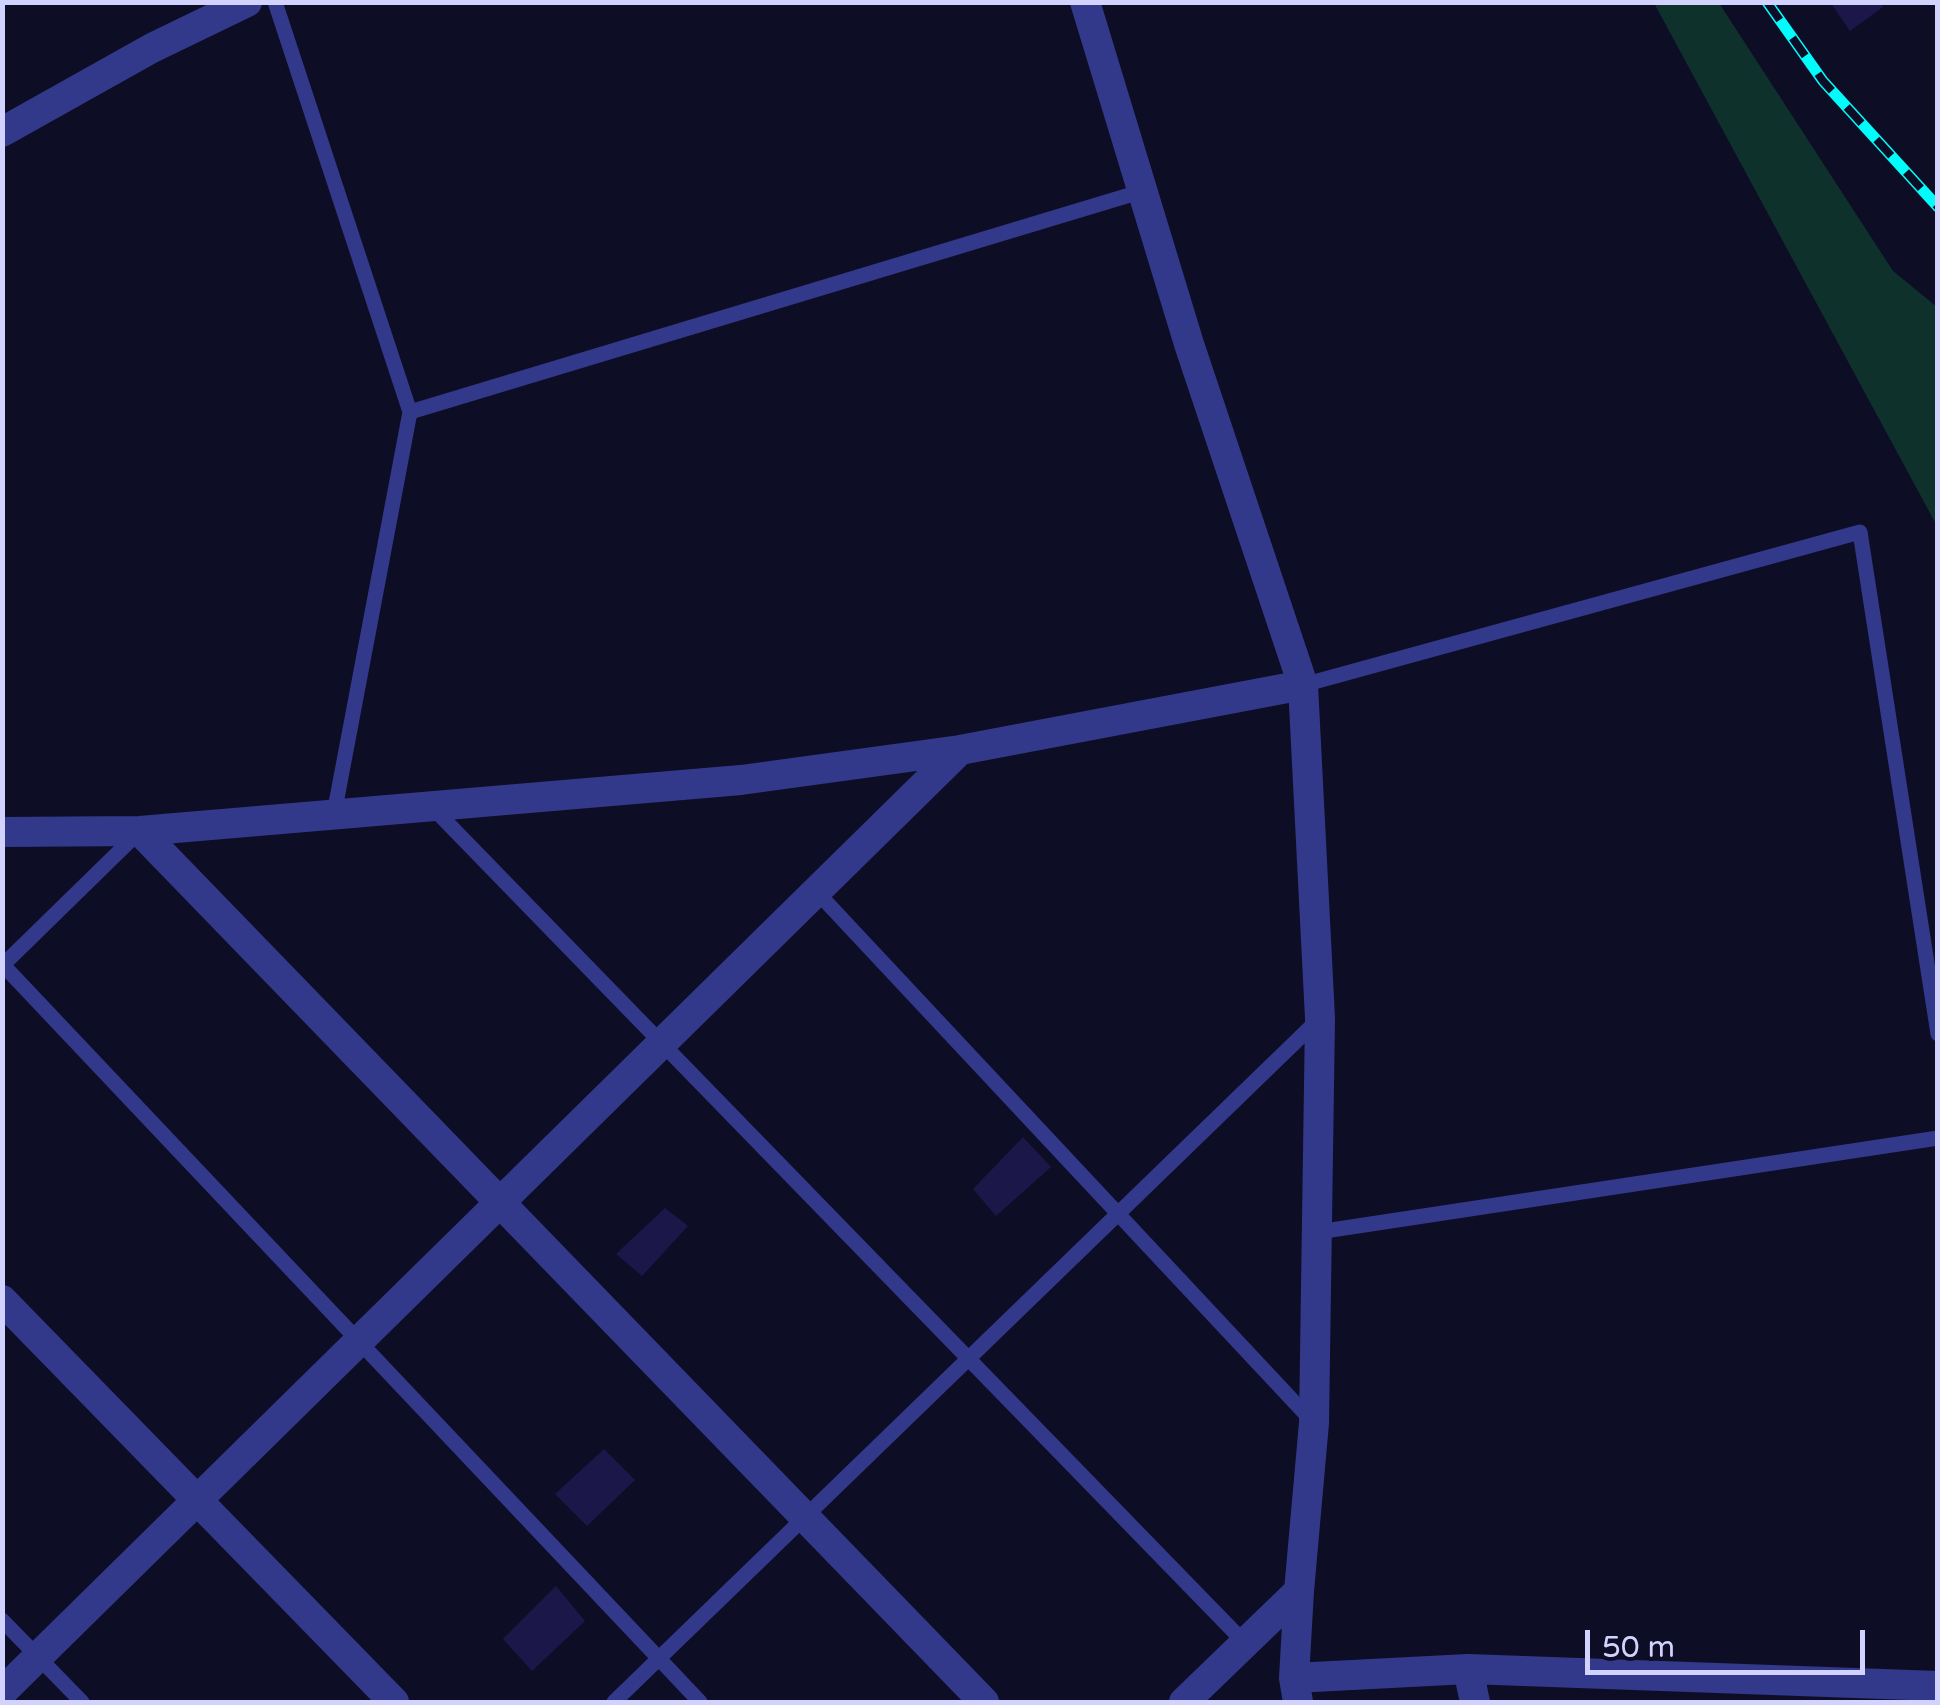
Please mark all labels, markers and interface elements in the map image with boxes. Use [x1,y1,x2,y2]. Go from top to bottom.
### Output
scale bar [1590,1610,1870,1672]
text: 50 m [1602,1629,1675,1666]

